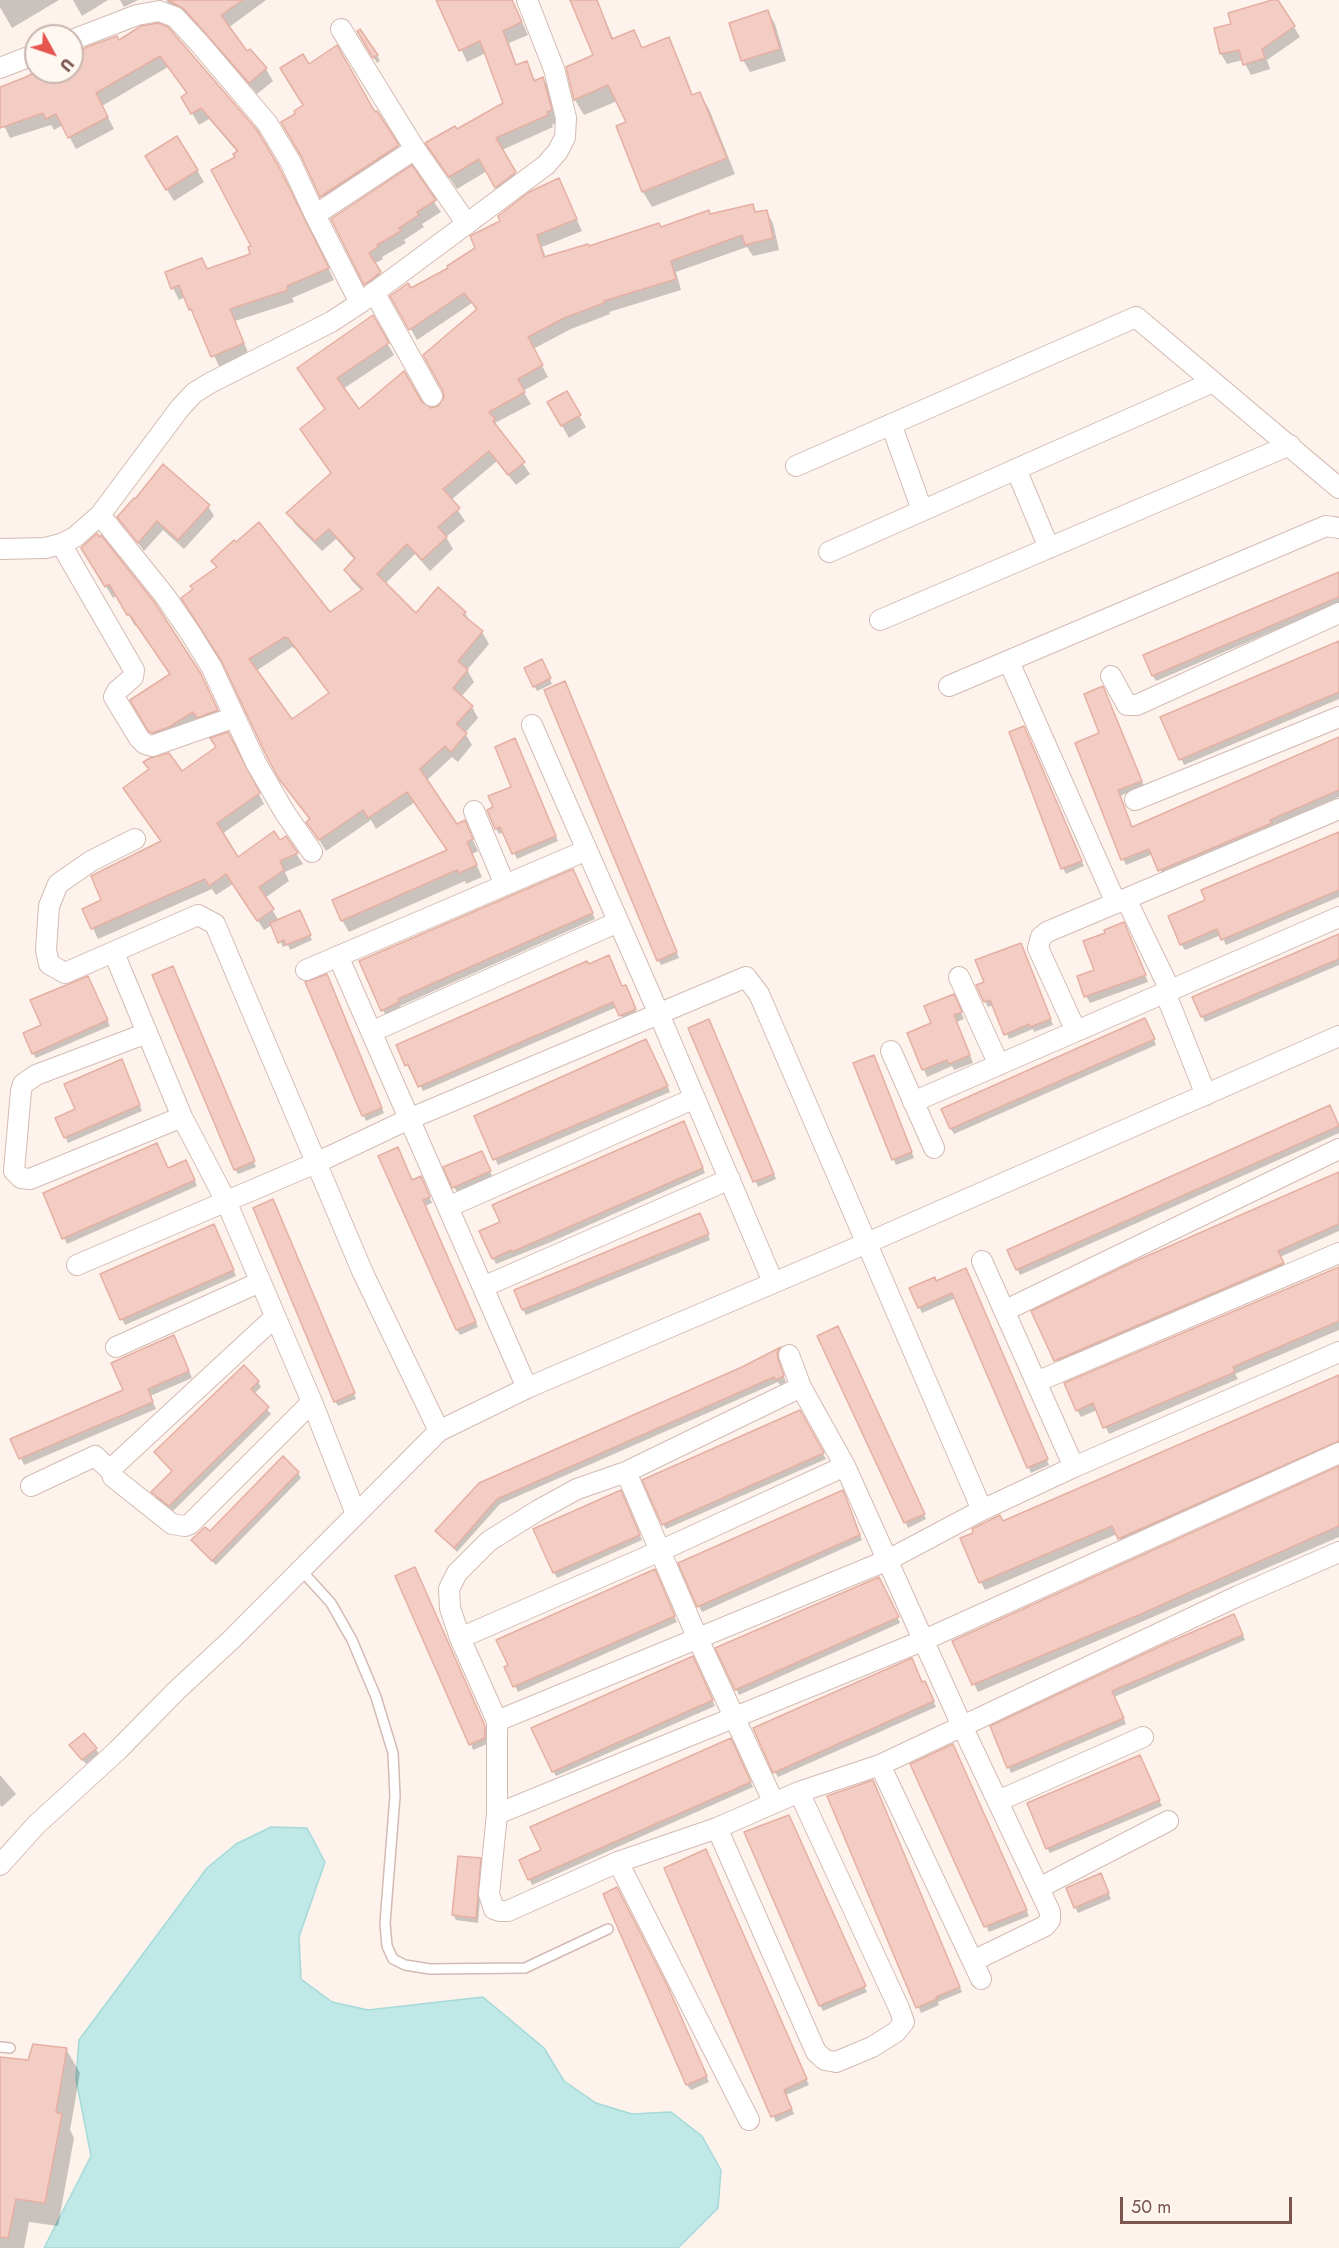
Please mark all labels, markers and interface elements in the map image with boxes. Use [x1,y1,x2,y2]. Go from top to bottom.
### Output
north arrow [24,24,84,84]
text: U [54,53,79,76]
scale bar [1123,2185,1296,2223]
text: 50 m [1131,2194,1171,2220]

